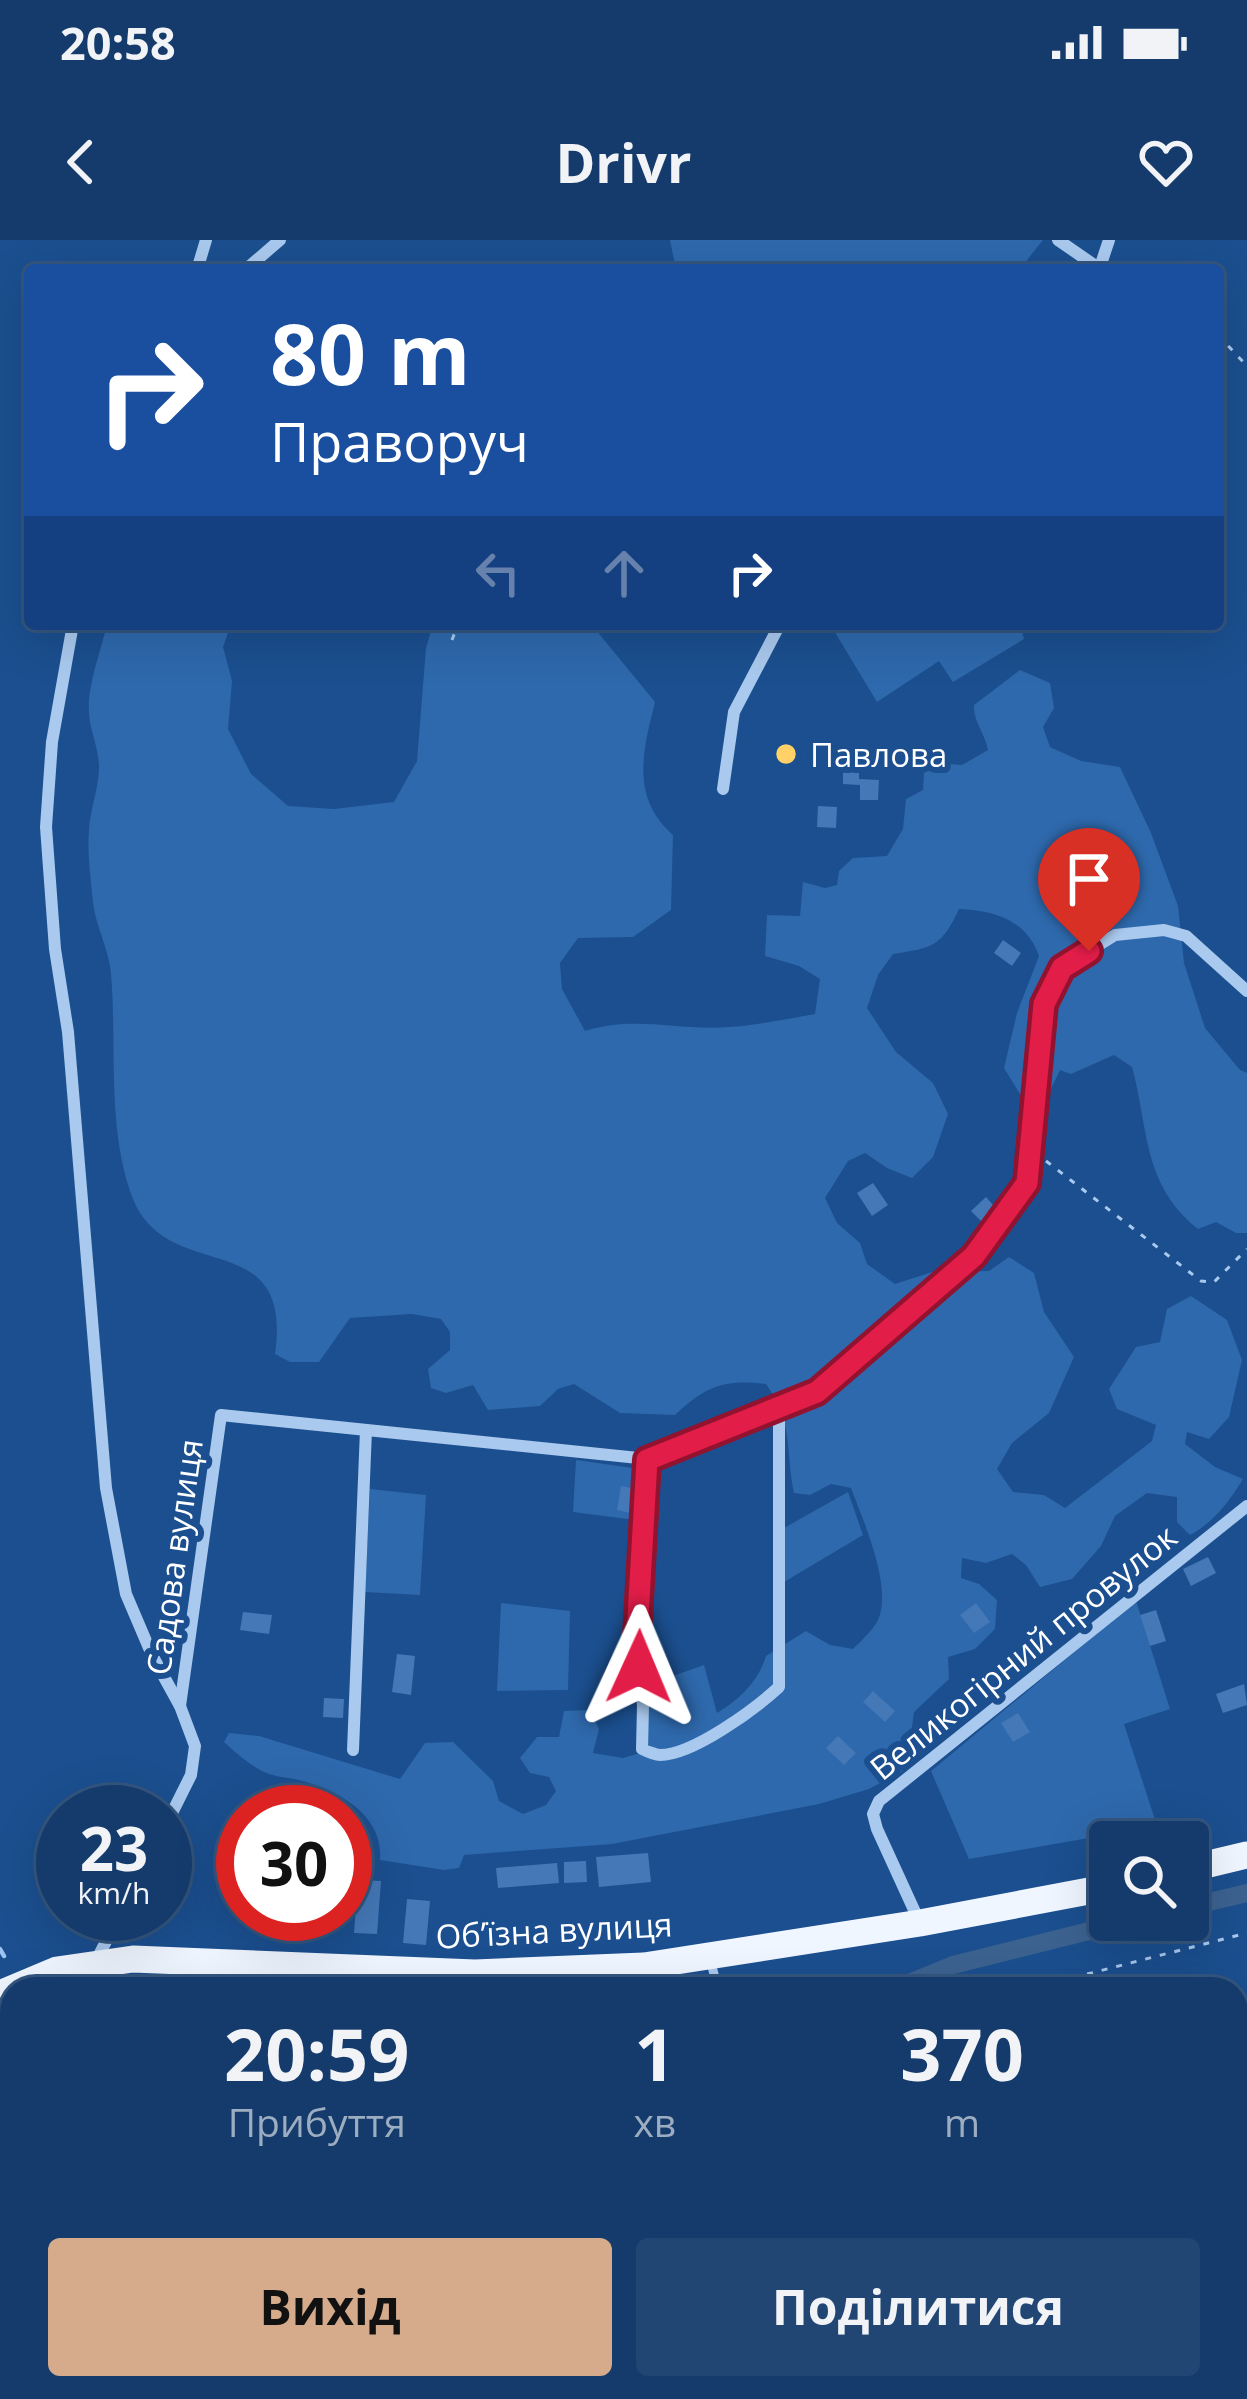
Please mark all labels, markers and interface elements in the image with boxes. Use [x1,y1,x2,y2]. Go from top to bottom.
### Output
text: 20:58 [60,12,176,73]
text: Drivr [555,125,692,199]
icon: back [48,129,114,195]
icon: heart [1133,129,1199,195]
text: 80 m [270,295,470,410]
icon: right [72,312,228,468]
text: Праворуч [270,404,529,478]
icon: left [465,540,531,606]
icon: ahead [591,540,657,606]
icon: right [717,540,783,606]
place label: Павлова [810,732,947,777]
marker: Павлова [773,741,799,767]
pin [1038,828,1140,951]
icon: arrive [1056,846,1122,912]
street label: Садова вулиця [135,1436,213,1678]
street label: Великогірний провулок [860,1514,1186,1790]
position arrow [576,1604,702,1730]
speed limit sign: 30 [216,1785,372,1941]
text: 23 [80,1807,148,1889]
map controls [1089,1821,1209,1941]
button: search [1089,1821,1209,1941]
text: km/h [78,1872,150,1913]
street label: Обʼїзна вулиця [434,1901,674,1959]
text: 20:59 [224,2004,409,2102]
text: 1 [634,2004,675,2102]
text: 370 [900,2004,1024,2102]
text: Прибуття [228,2095,406,2148]
text: хв [633,2095,676,2148]
text: m [944,2095,980,2148]
button: Вихід [48,2238,612,2376]
button: Поділитися [636,2238,1200,2376]

